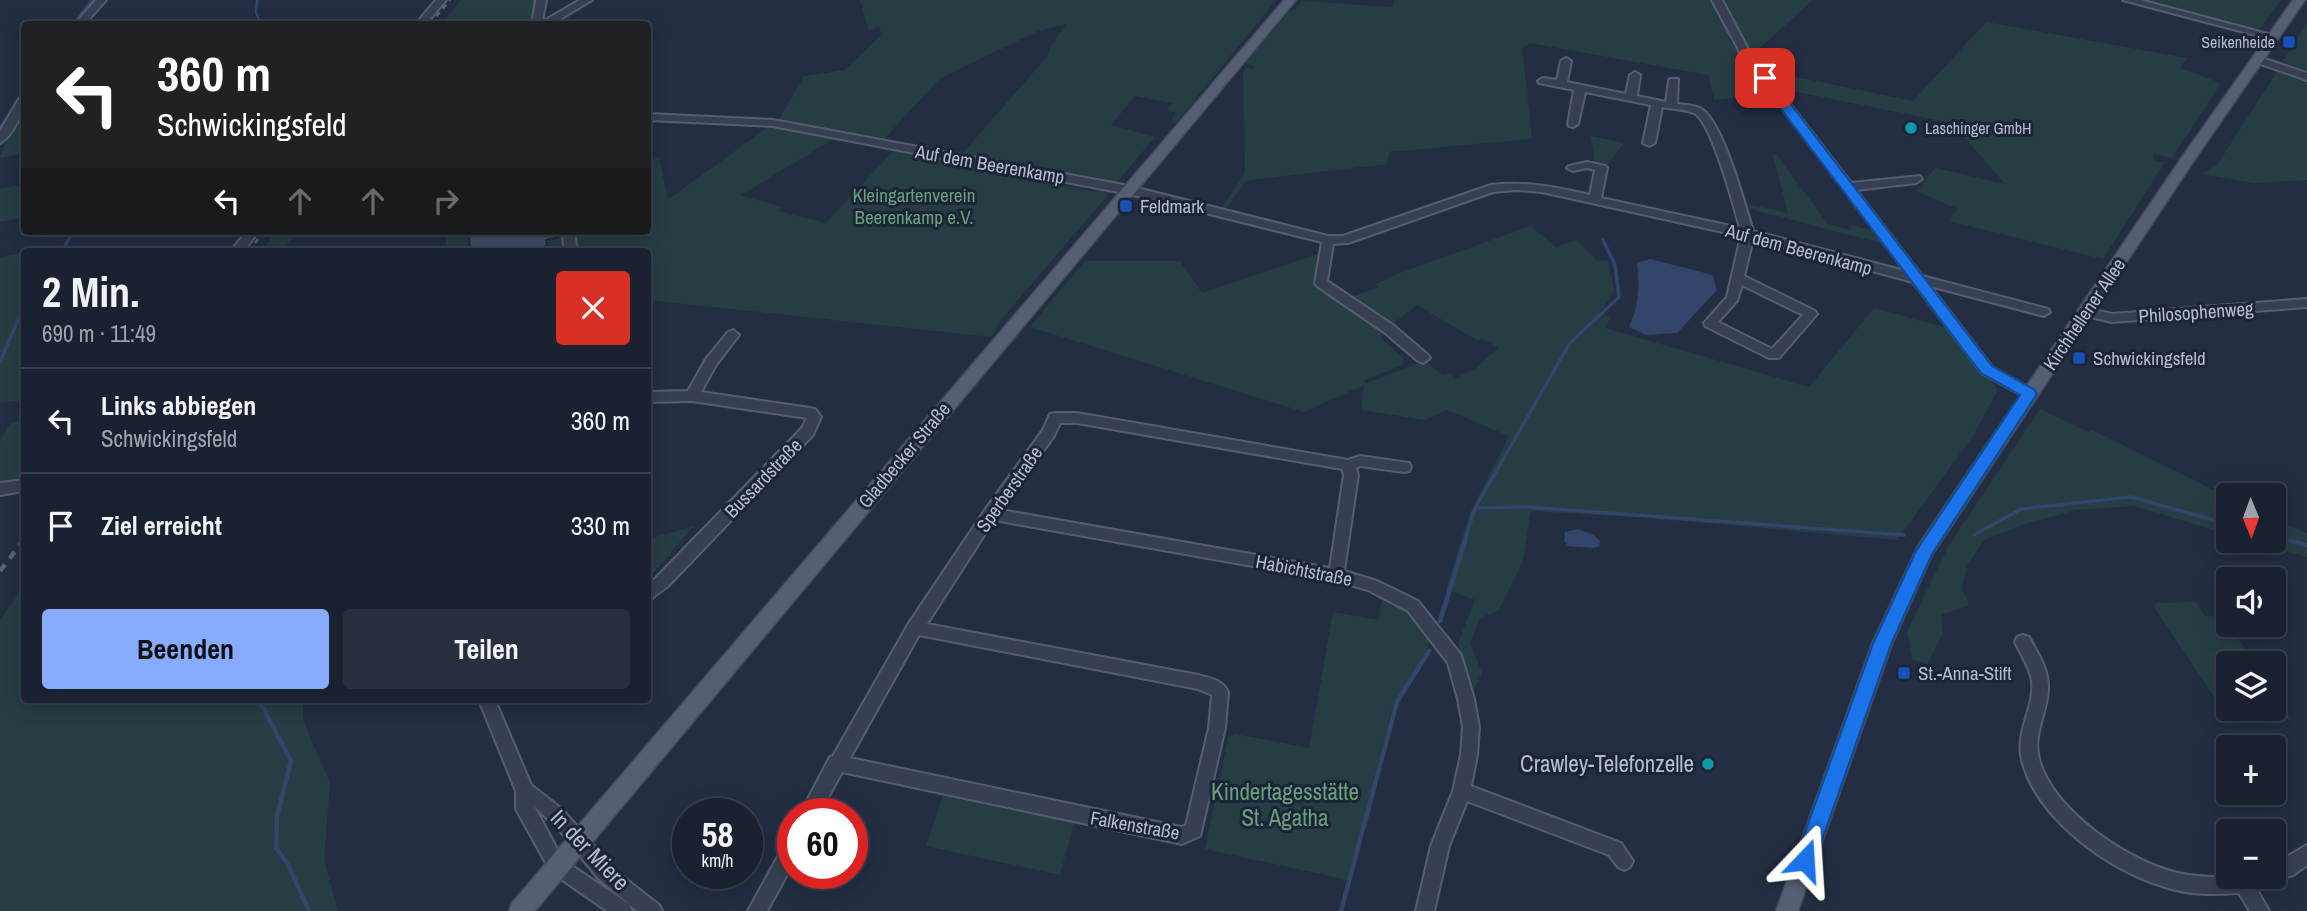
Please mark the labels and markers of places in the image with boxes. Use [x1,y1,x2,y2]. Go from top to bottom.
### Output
place label: Seikenheide [2201,31,2275,53]
marker: Seikenheide [2281,34,2297,50]
pin [1735,48,1795,108]
place label: Laschinger GmbH [1925,117,2031,139]
marker: Laschinger GmbH [1903,120,1919,136]
place label: Feldmark [1140,193,1204,219]
marker: Feldmark [1118,198,1134,214]
place label: Schwickingsfeld [2093,345,2206,371]
marker: Schwickingsfeld [2071,350,2087,366]
place label: St.-Anna-Stift [1918,660,2012,686]
marker: St.-Anna-Stift [1896,665,1912,681]
place label: Crawley-Telefonzelle [1520,748,1694,779]
marker: Crawley-Telefonzelle [1700,756,1716,772]

